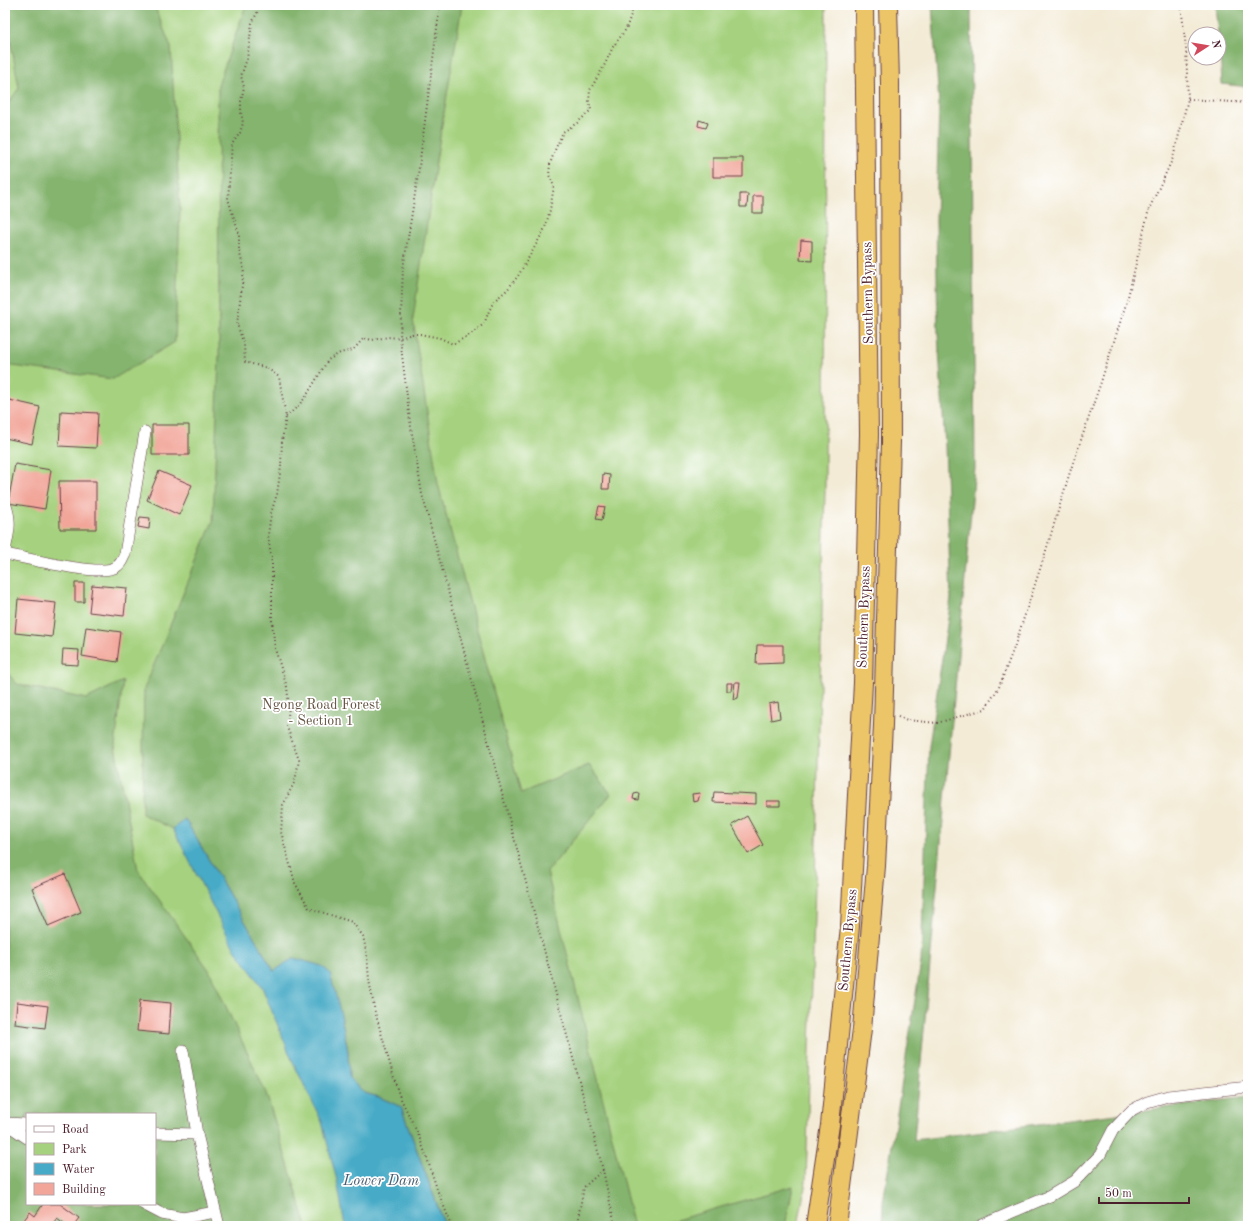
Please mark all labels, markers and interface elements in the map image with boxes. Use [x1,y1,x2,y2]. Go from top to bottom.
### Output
north arrow [1187,26,1227,66]
text: N [1209,39,1222,50]
street label: Southern Bypass [860,242,876,344]
street label: Southern Bypass [855,565,873,669]
park label: Ngong Road Forest - Section 1 [262,698,380,728]
street label: Southern Bypass [837,888,859,992]
legend [26,1113,156,1205]
text: Road [62,1124,89,1136]
text: Park [62,1144,87,1156]
text: Water [62,1164,95,1176]
water label: Lower Dam [342,1174,419,1189]
scale bar [1099,1179,1189,1205]
text: Building [62,1184,106,1196]
text: 50 m [1105,1187,1132,1200]

